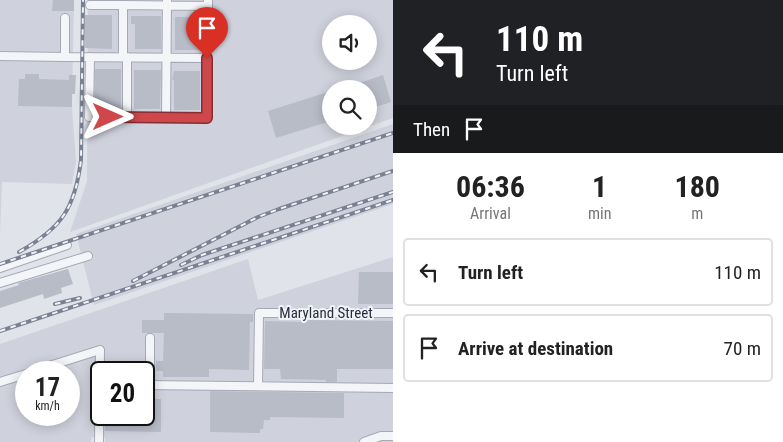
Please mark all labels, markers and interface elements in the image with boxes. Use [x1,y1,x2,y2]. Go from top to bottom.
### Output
pin [186,7,228,58]
icon: arrive [193,14,221,42]
map controls [322,15,377,135]
button: sound [322,15,377,70]
text: 110 m [496,19,583,60]
icon: left [413,20,478,85]
text: Turn left [496,61,568,86]
button: search [322,80,377,135]
position arrow [81,90,133,142]
icon: arrive [460,115,488,143]
text: Then [413,118,450,141]
text: 06:36 [456,169,525,204]
text: 1 [592,169,607,204]
text: 180 [674,169,720,204]
text: Arrival [470,204,511,223]
text: min [588,204,611,223]
text: m [691,204,703,223]
icon: left [415,258,443,286]
text: Turn left [458,261,523,284]
text: 110 m [714,261,761,284]
street label: Maryland Street [279,304,373,322]
icon: arrive [415,334,443,362]
text: Arrive at destination [458,337,613,360]
text: 70 m [724,337,761,360]
speed limit sign: 20 [90,361,155,426]
text: 17 [35,373,60,402]
text: km/h [35,399,60,413]

